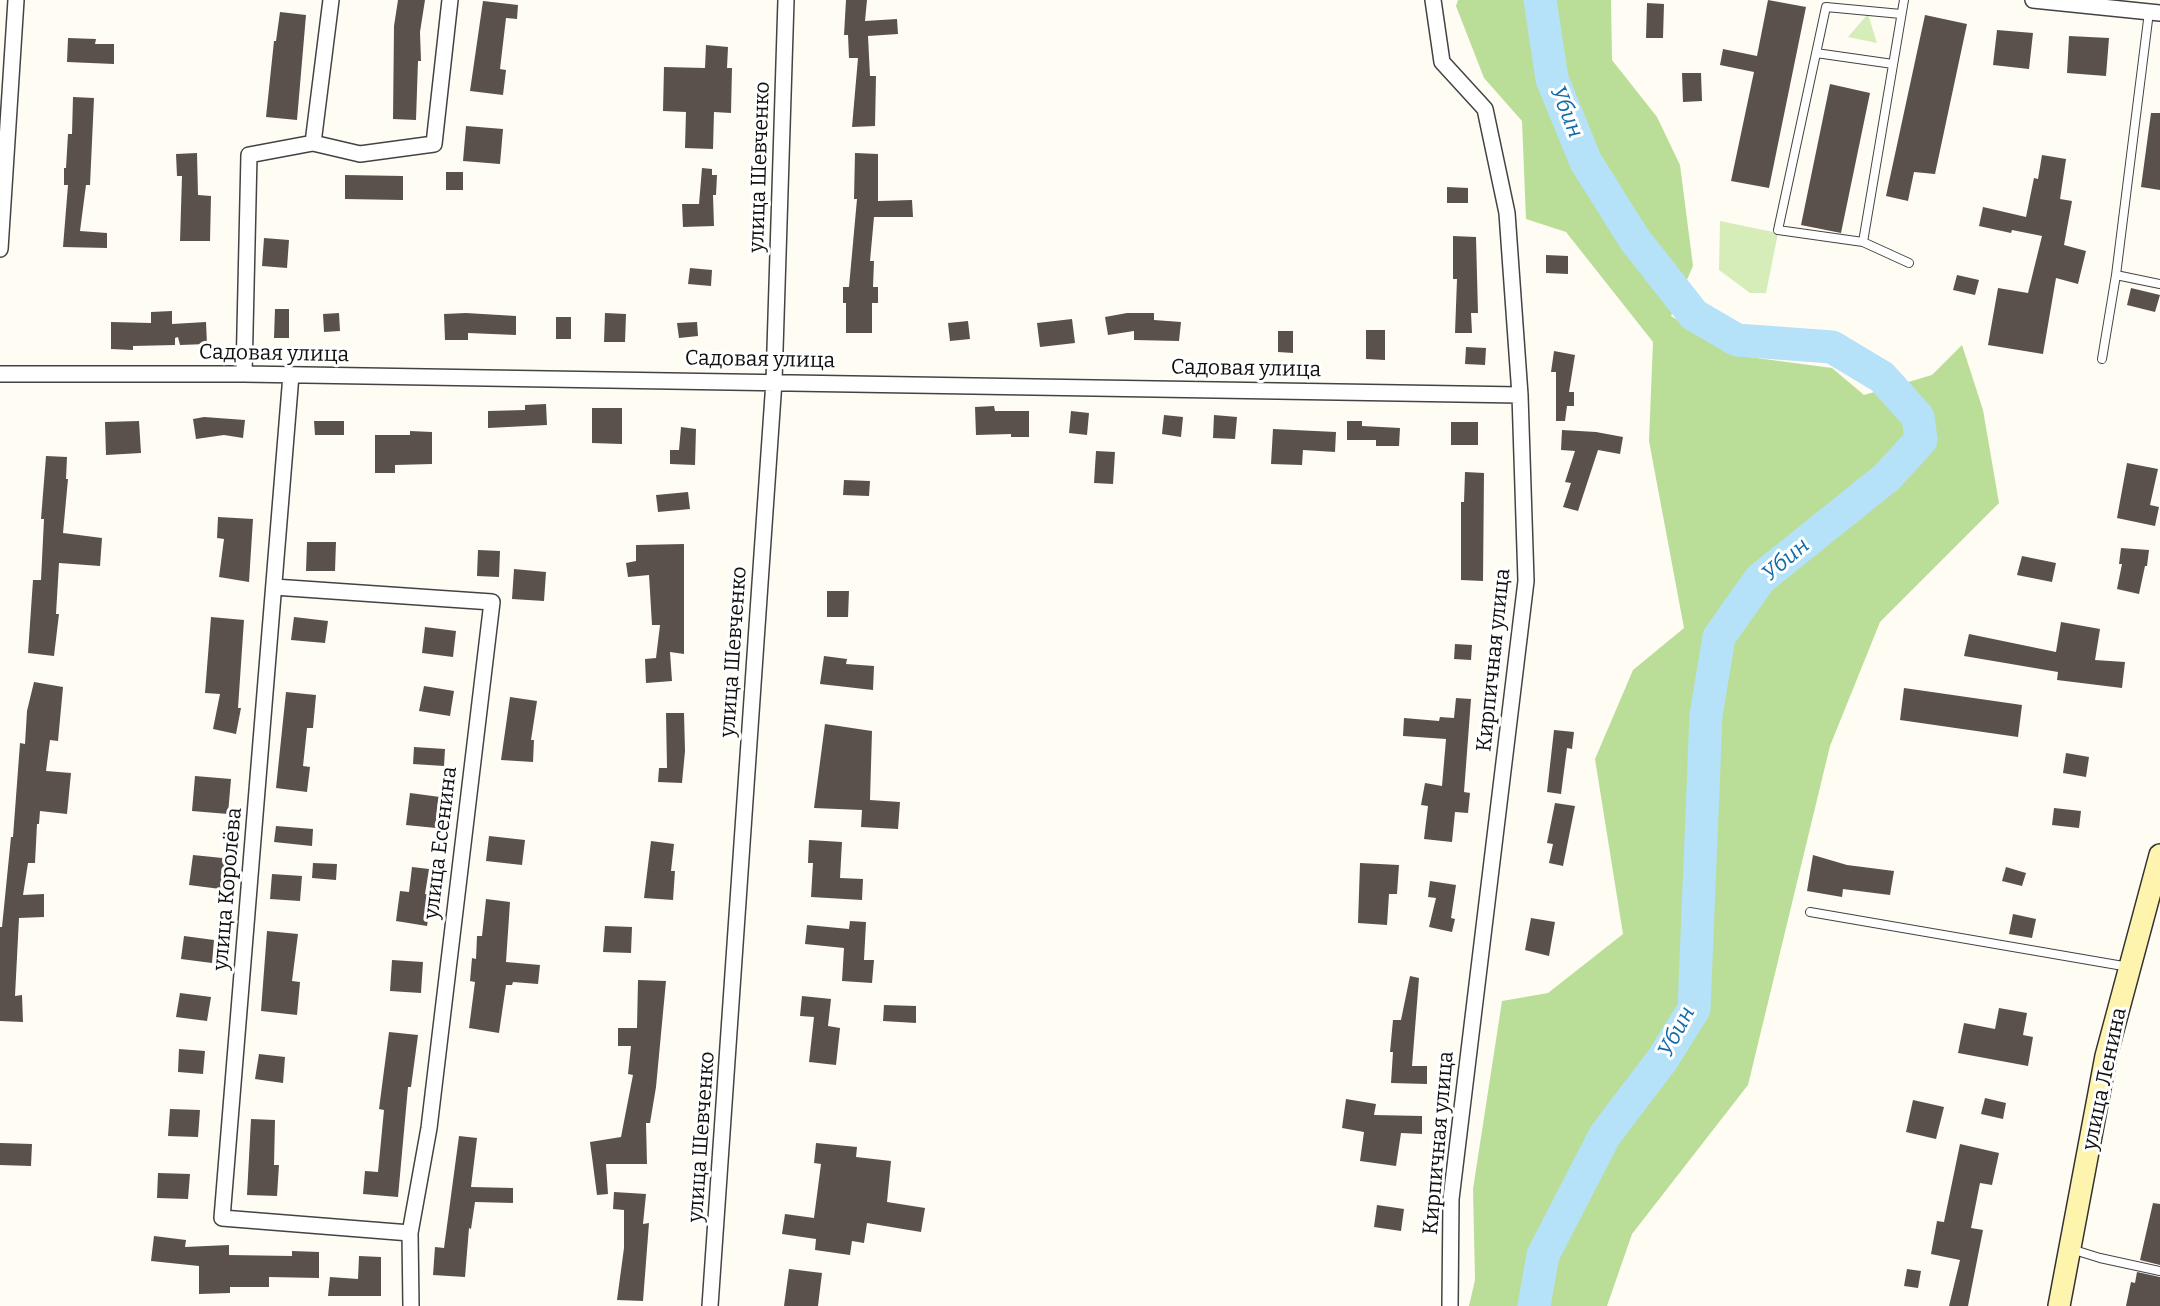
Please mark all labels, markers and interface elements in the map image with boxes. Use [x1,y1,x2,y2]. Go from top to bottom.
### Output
street label: улица Шевченко [744,81,776,253]
water label: Убин [1544,82,1588,142]
street label: Садовая улица [199,340,349,368]
street label: Садовая улица [685,346,835,374]
street label: Садовая улица [1171,355,1321,383]
water label: Убин [1757,533,1815,587]
street label: улица Шевченко [715,566,753,738]
street label: Кирпичная улица [1472,567,1516,753]
street label: улица Есенина [419,765,463,921]
street label: улица Королёва [208,806,248,972]
water label: Убин [1653,1002,1701,1062]
street label: улица Ленина [2078,1005,2132,1153]
street label: Кирпичная улица [1418,1050,1460,1236]
street label: улица Шевченко [683,1051,721,1223]

